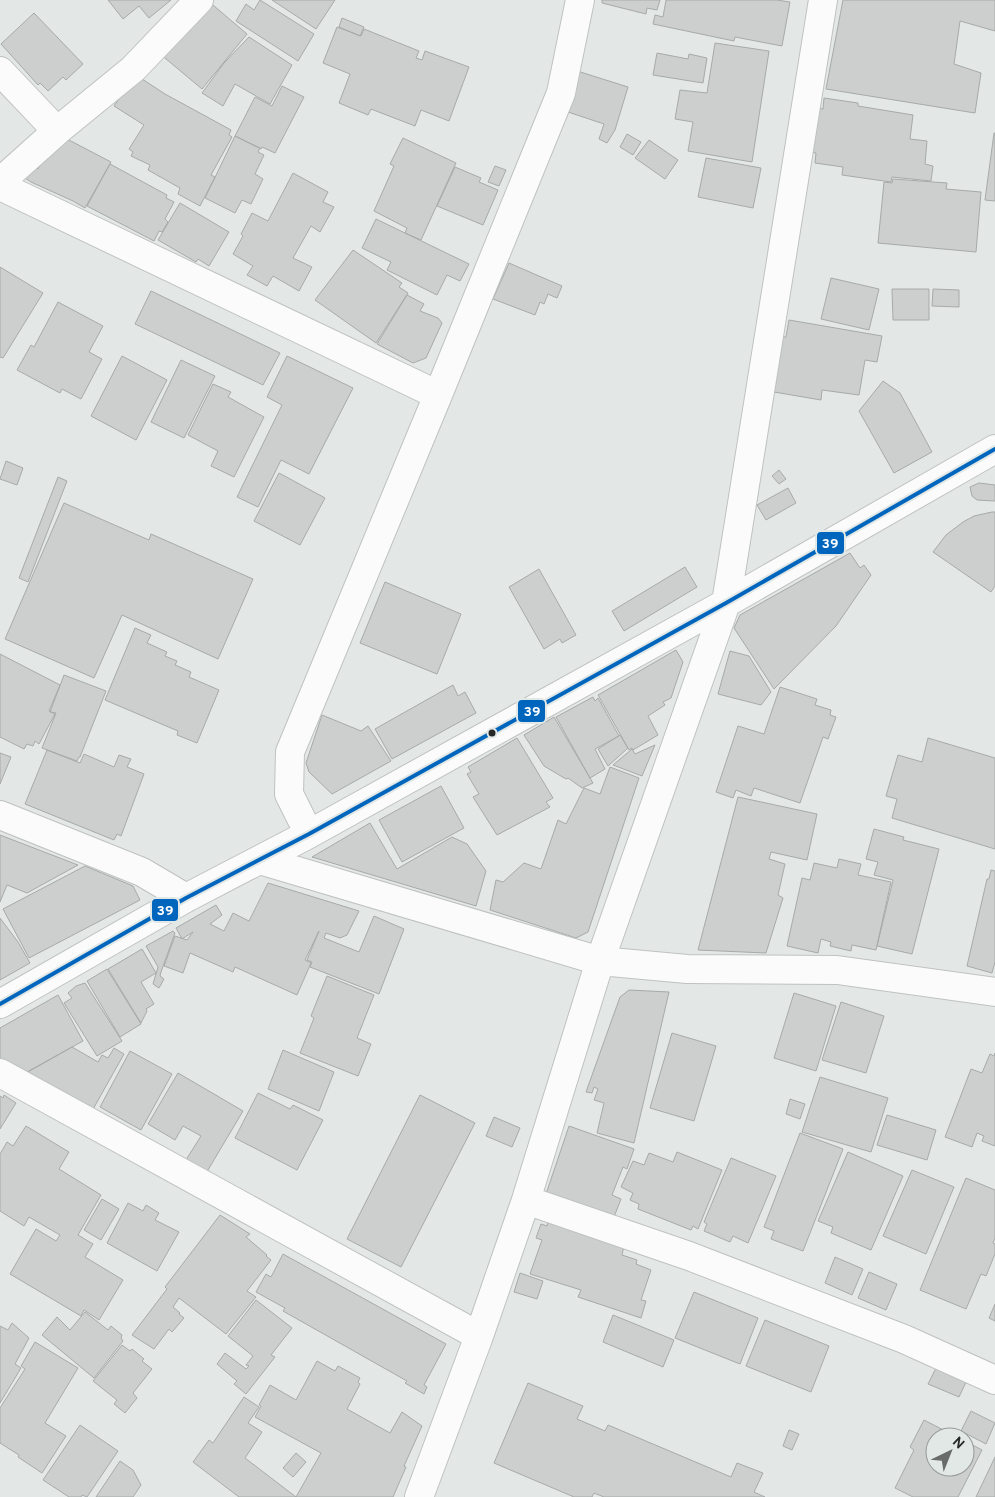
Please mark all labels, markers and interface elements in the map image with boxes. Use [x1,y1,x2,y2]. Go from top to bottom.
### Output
line badge: 39 [816,531,845,555]
text: 39 [822,536,838,553]
line badge: 39 [517,699,546,723]
text: 39 [524,704,540,721]
unlabelled marker [487,728,497,738]
line badge: 39 [151,898,179,922]
text: 39 [157,903,173,920]
north arrow [925,1427,975,1477]
text: N [948,1434,967,1453]

